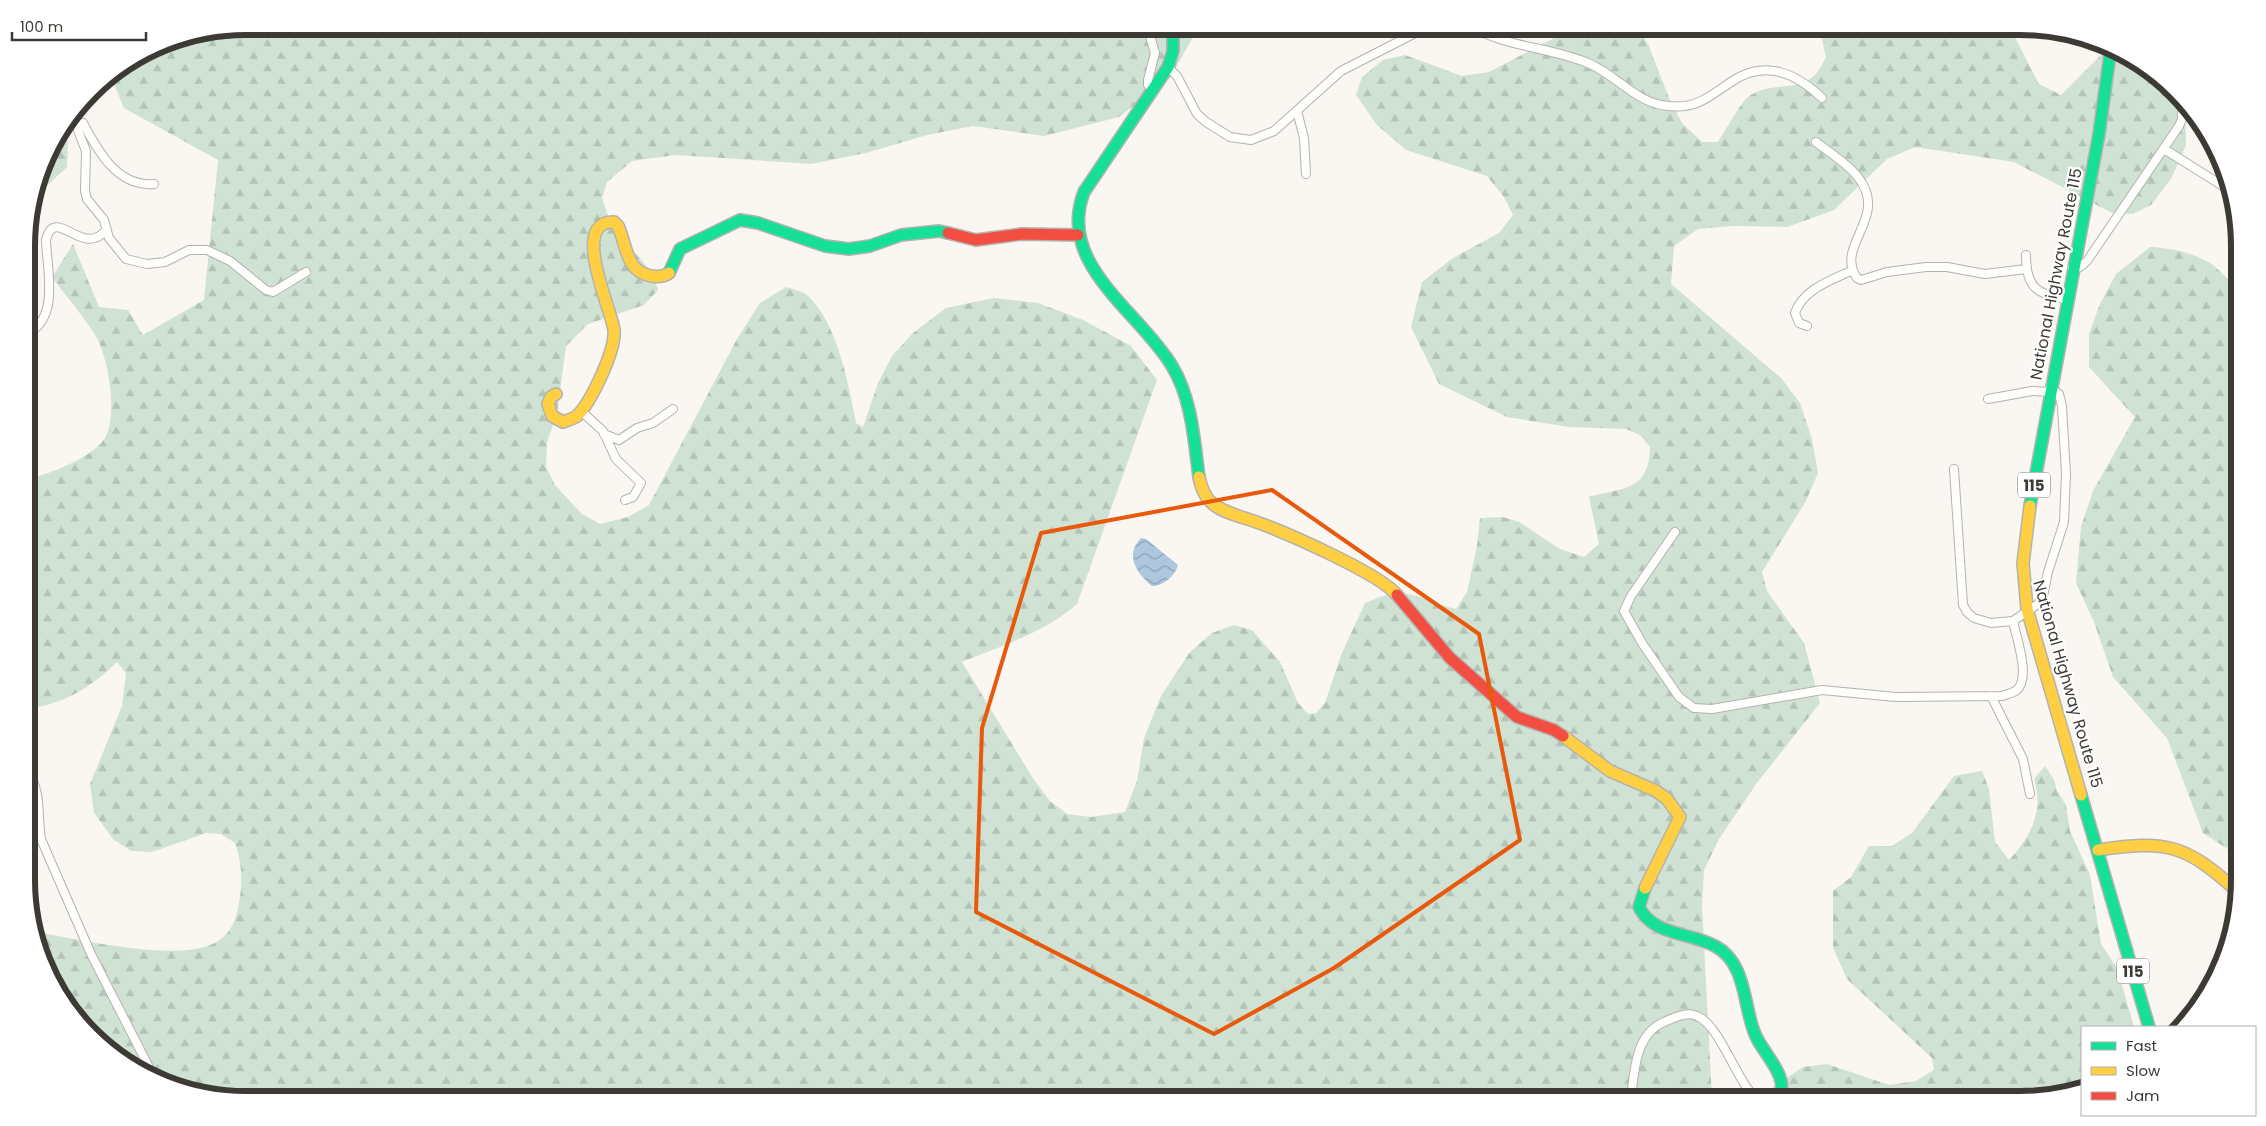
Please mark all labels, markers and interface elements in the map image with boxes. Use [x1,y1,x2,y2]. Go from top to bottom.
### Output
scale bar [12,10,146,42]
text: 100 m [20,16,63,37]
street label: National Highway Route 115 [2024,166,2088,382]
road number: 115 [2018,472,2050,498]
street label: National Highway Route 115 [2027,577,2109,791]
road number: 115 [2117,958,2149,984]
legend [2081,1026,2256,1116]
text: Fast [2126,1035,2157,1056]
text: Slow [2126,1060,2161,1081]
text: Jam [2126,1085,2160,1106]

